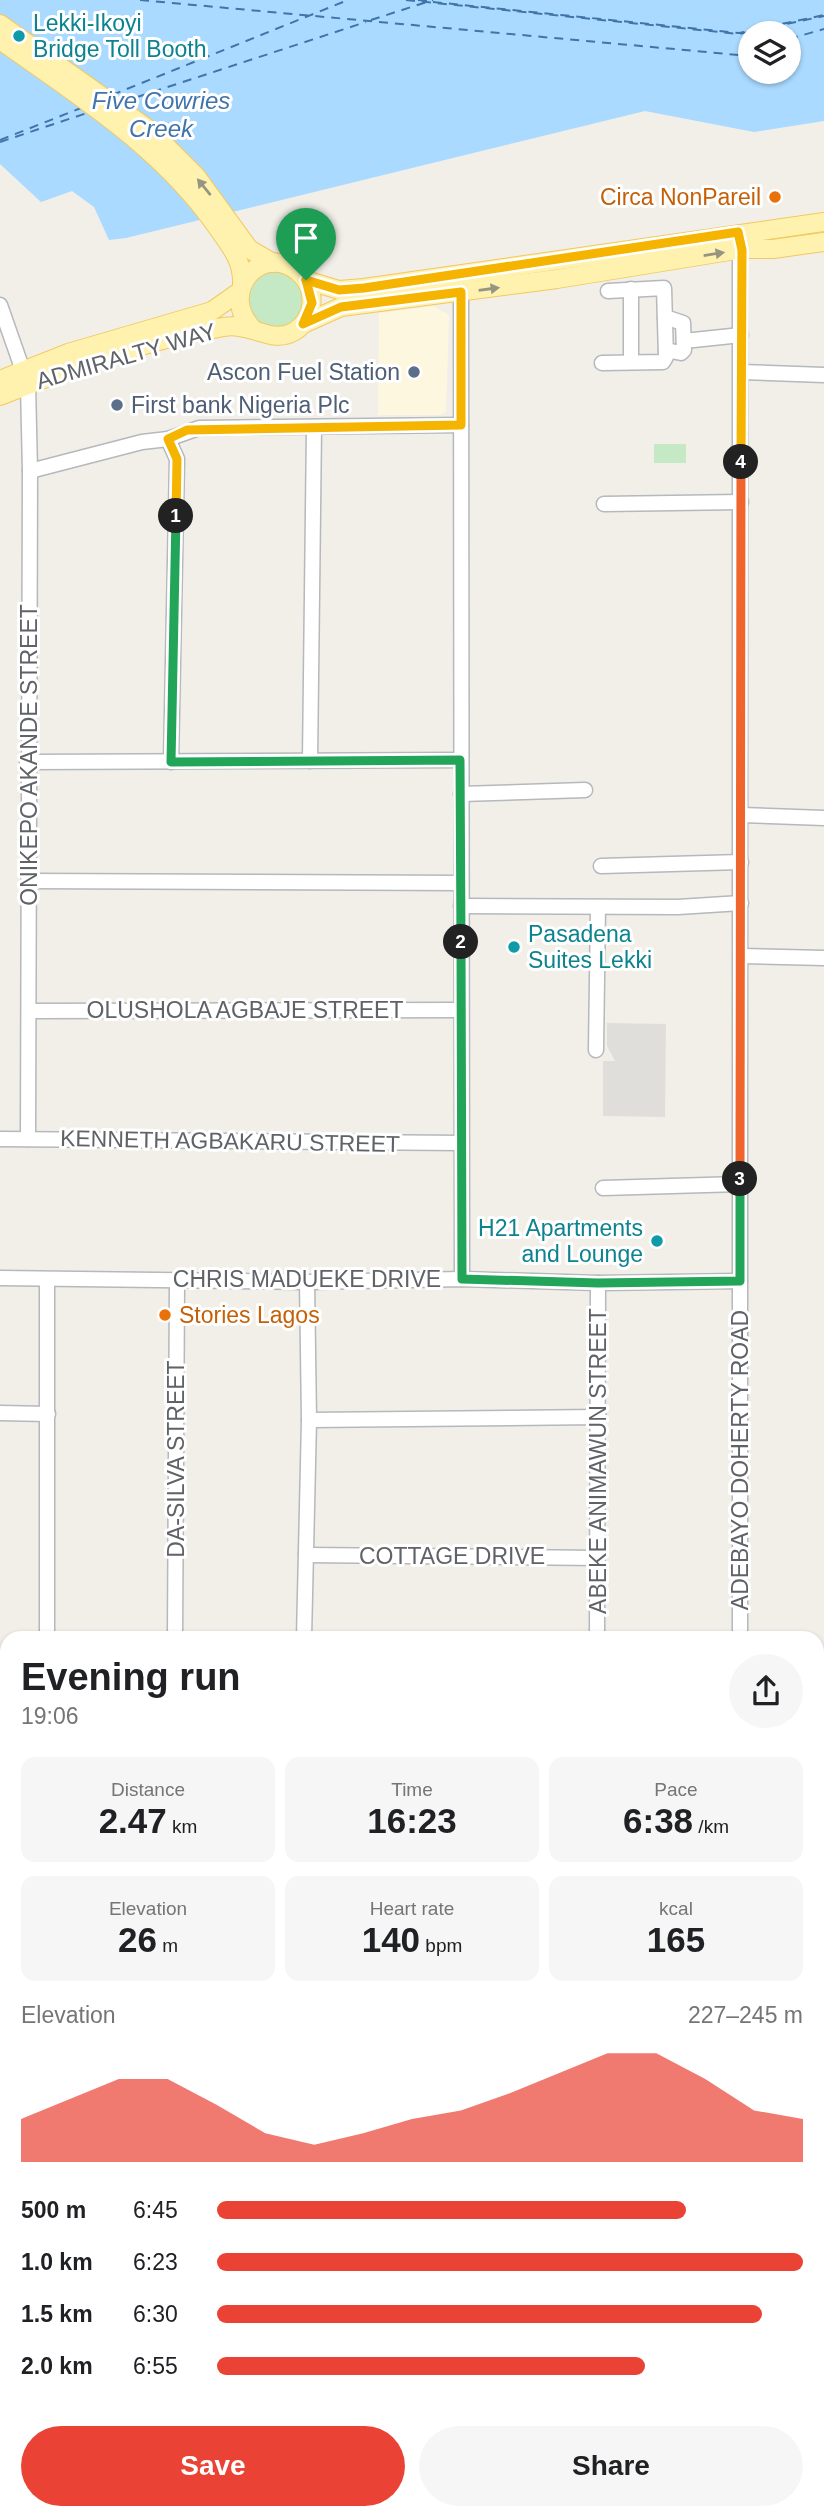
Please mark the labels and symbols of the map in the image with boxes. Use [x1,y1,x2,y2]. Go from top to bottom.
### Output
place label: Lekki-Ikoyi Bridge Toll Booth [33,10,206,62]
marker: Lekki-Ikoyi Bridge Toll Booth [11,28,27,44]
water label: Five Cowries Creek [92,87,230,142]
one-way arrow [197,178,212,196]
place label: Circa NonPareil [600,184,761,210]
marker: Circa NonPareil [767,189,783,205]
pin [276,208,336,280]
one-way arrow [703,248,725,259]
one-way arrow [478,283,500,294]
street label: ADMIRALTY WAY [33,318,219,394]
place label: Ascon Fuel Station [207,359,400,385]
marker: Ascon Fuel Station [406,364,422,380]
place label: First bank Nigeria Plc [131,392,350,418]
marker: First bank Nigeria Plc [109,397,125,413]
pin: 4 [724,444,758,480]
pin: 1 [158,498,194,534]
street label: ONIKEPO AKANDE STREET [16,604,42,906]
place label: Pasadena Suites Lekki [528,921,652,973]
pin: 2 [444,925,478,960]
marker: Pasadena Suites Lekki [506,939,522,955]
street label: OLUSHOLA AGBAJE STREET [87,997,404,1023]
street label: KENNETH AGBAKARU STREET [60,1125,400,1157]
pin: 3 [722,1162,758,1196]
place label: H21 Apartments and Lounge [478,1215,643,1267]
marker: H21 Apartments and Lounge [649,1233,665,1249]
street label: CHRIS MADUEKE DRIVE [173,1266,441,1292]
place label: Stories Lagos [179,1302,320,1328]
marker: Stories Lagos [157,1307,173,1323]
street label: ABEKE ANIMAWUN STREET [585,1308,611,1614]
street label: ADEBAYO DOHERTY ROAD [727,1310,753,1610]
street label: DA-SILVA STREET [163,1360,189,1558]
street label: COTTAGE DRIVE [359,1543,545,1569]

